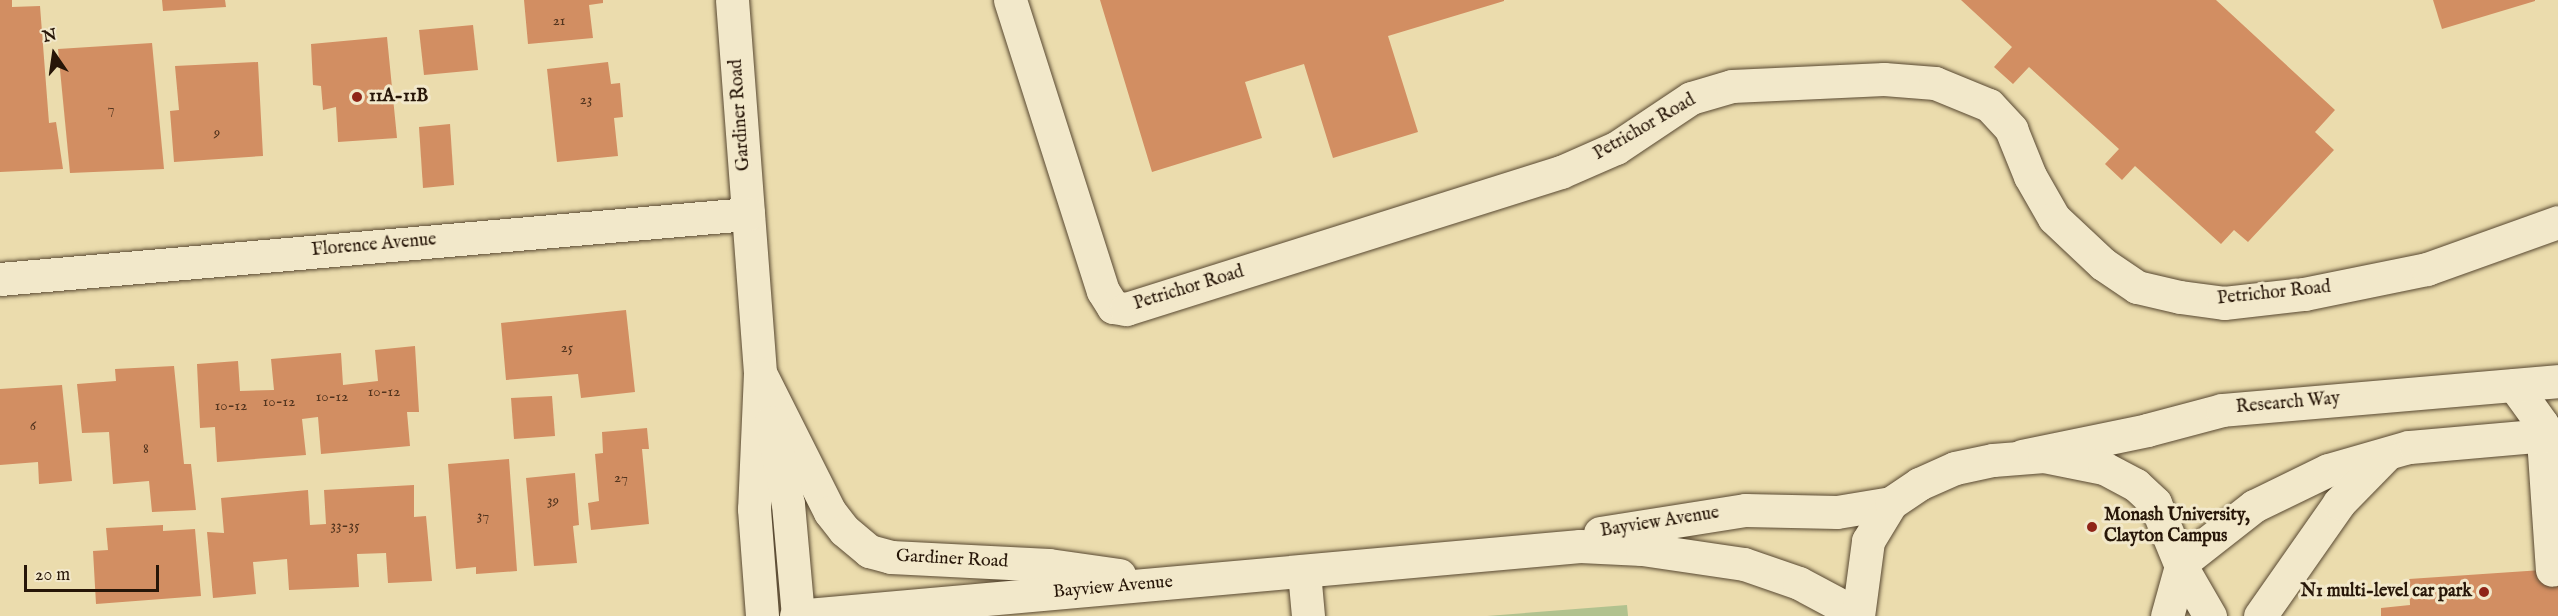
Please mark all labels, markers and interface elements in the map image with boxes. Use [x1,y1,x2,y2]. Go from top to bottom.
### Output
house number: 21 [553,12,565,30]
north arrow [24,24,84,84]
text: N [41,25,59,48]
street label: Gardiner Road [726,58,756,172]
place label: 11A-11B [369,86,428,108]
marker: 11A-11B [350,90,364,104]
street label: Petrichor Road [1590,90,1700,166]
house number: 23 [580,91,592,109]
house number: 7 [107,100,115,118]
house number: 9 [214,124,220,142]
street label: Florence Avenue [311,230,437,262]
street label: Petrichor Road [1131,262,1247,316]
street label: Petrichor Road [2216,277,2332,311]
house number: 25 [561,339,573,357]
house number: 10-12 [368,383,400,401]
house number: 10-12 [316,388,348,406]
street label: Research Way [2235,389,2341,419]
house number: 10-12 [263,393,295,411]
house number: 10-12 [215,397,247,415]
house number: 6 [30,417,36,435]
house number: 8 [143,440,149,458]
house number: 27 [614,469,628,487]
house number: 39 [547,492,559,510]
street label: Bayview Avenue [1599,503,1721,543]
place label: Monash University, Clayton Campus [2104,506,2250,548]
house number: 37 [477,507,489,525]
house number: 33-35 [330,517,360,535]
marker: Monash University, Clayton Campus [2085,520,2099,534]
street label: Gardiner Road [895,546,1009,574]
scale bar [27,553,162,591]
text: 20 m [35,564,70,587]
street label: Bayview Avenue [1052,572,1174,604]
place label: N1 multi-level car park [2301,581,2472,603]
marker: N1 multi-level car park [2477,585,2491,599]

